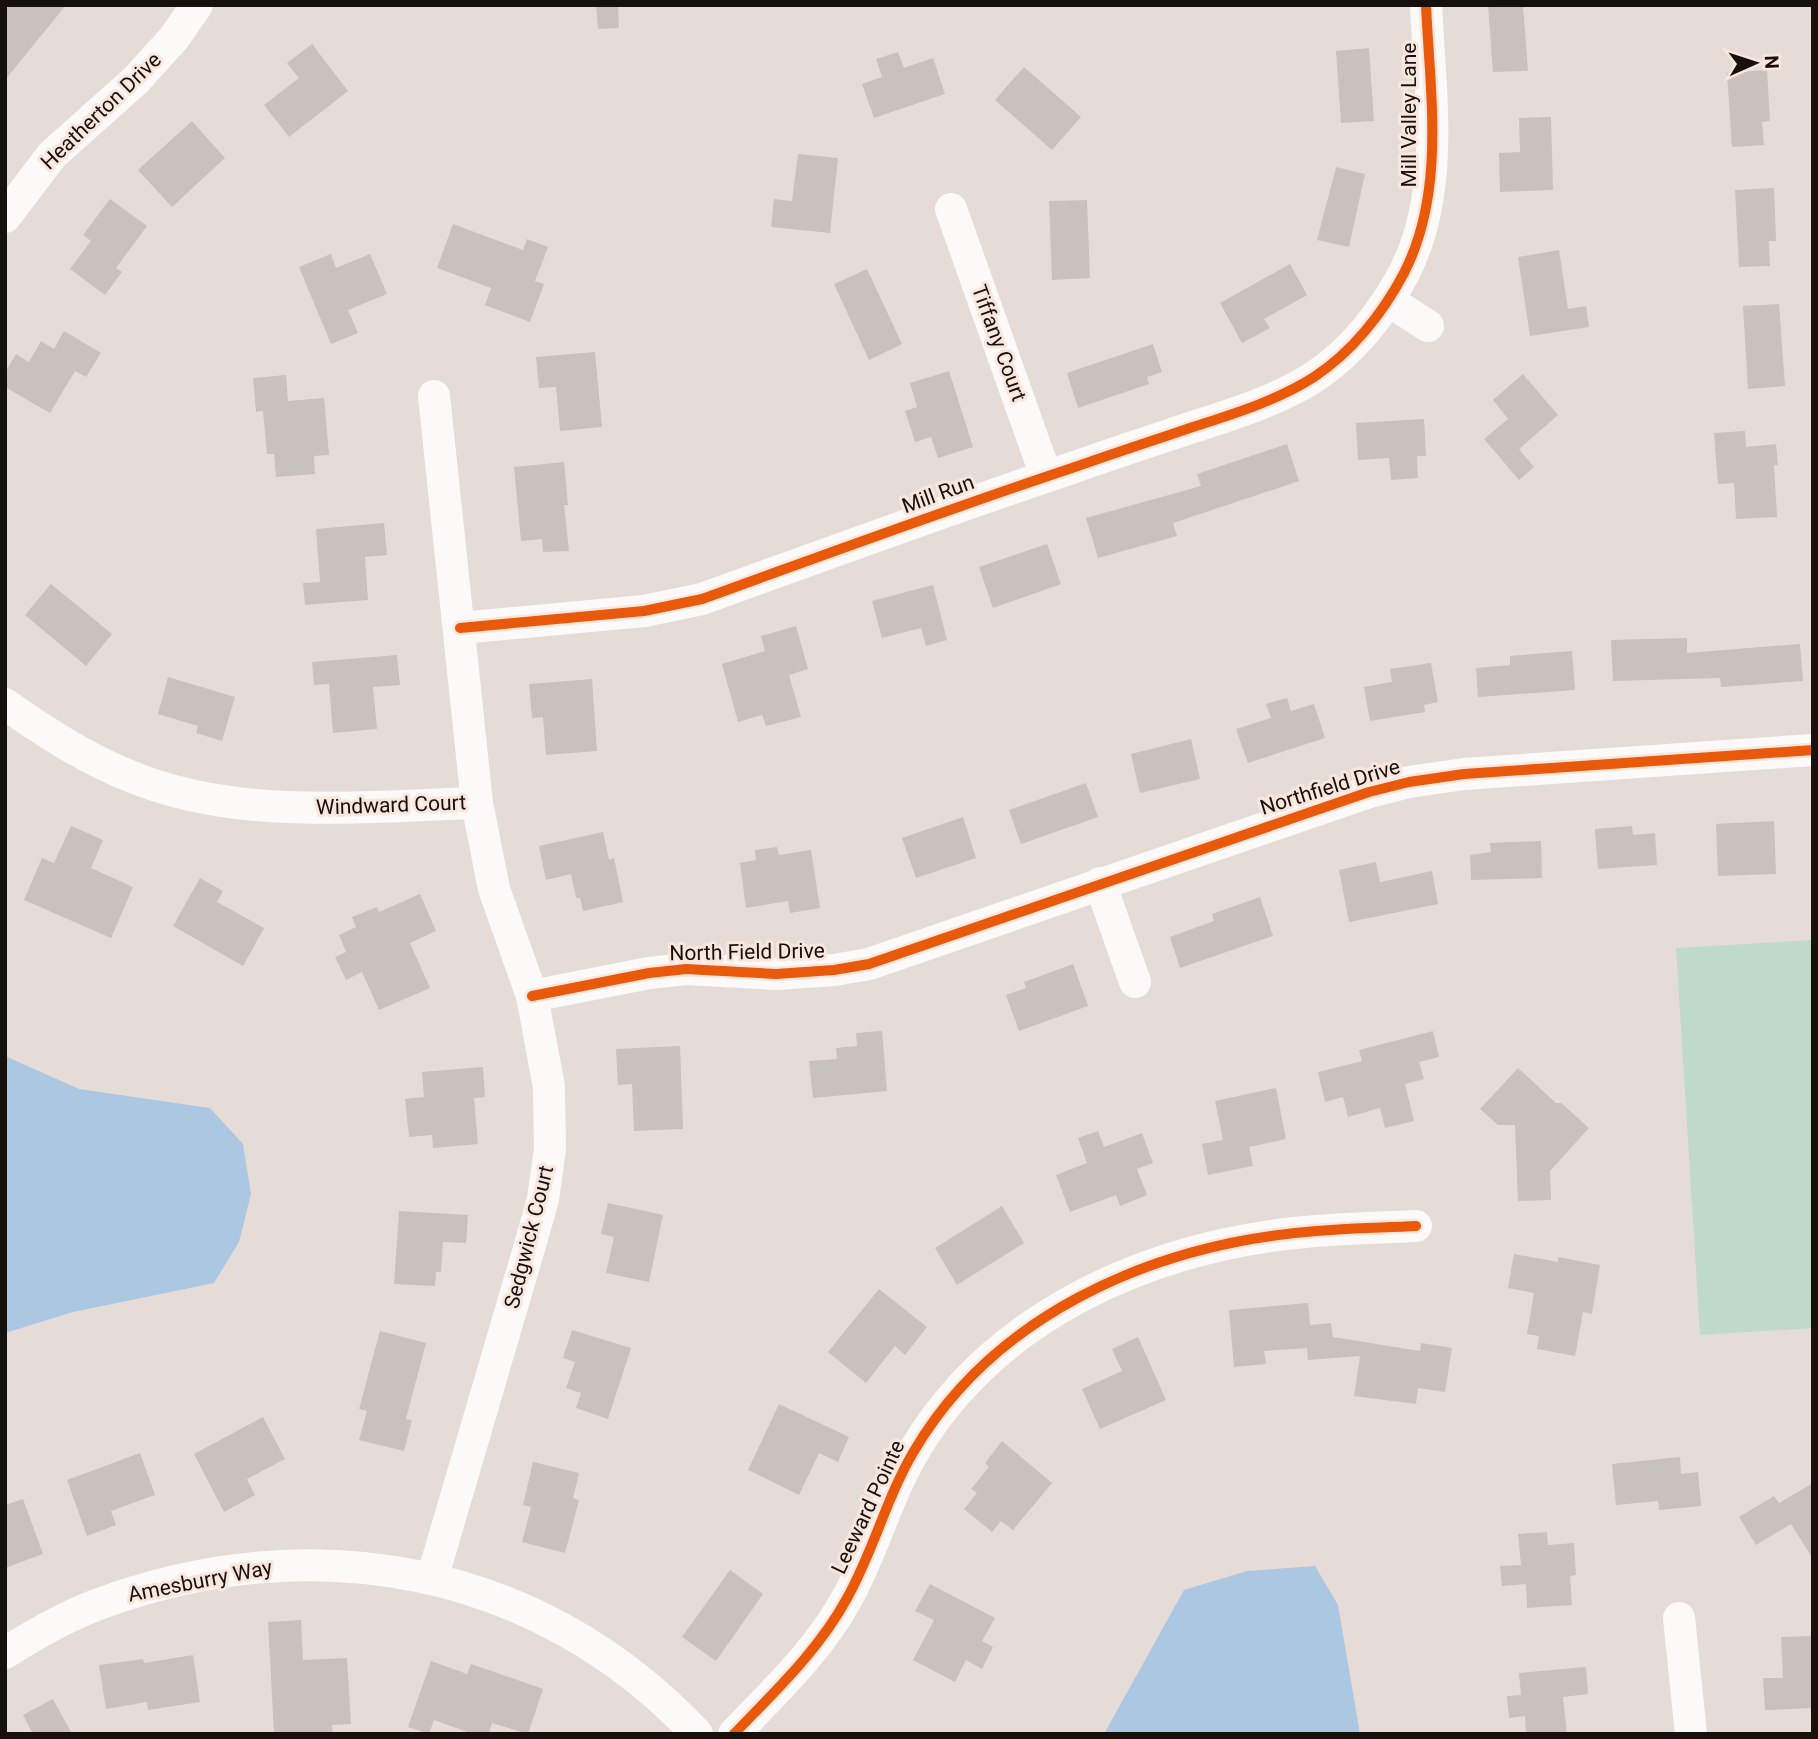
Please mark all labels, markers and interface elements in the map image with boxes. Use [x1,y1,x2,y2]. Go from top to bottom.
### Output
north arrow [1720,28,1790,98]
street label: Mill Valley Lane [1397,42,1421,188]
street label: Heatherton Drive [36,48,166,174]
text: N [1760,55,1783,69]
street label: Tiffany Court [967,282,1031,405]
street label: Mill Run [899,470,977,518]
street label: Northfield Drive [1257,754,1403,820]
street label: Windward Court [316,790,467,820]
street label: North Field Drive [669,939,825,965]
street label: Sedgwick Court [500,1163,558,1311]
street label: Leeward Pointe [827,1436,909,1578]
street label: Amesburry Way [126,1555,274,1607]

